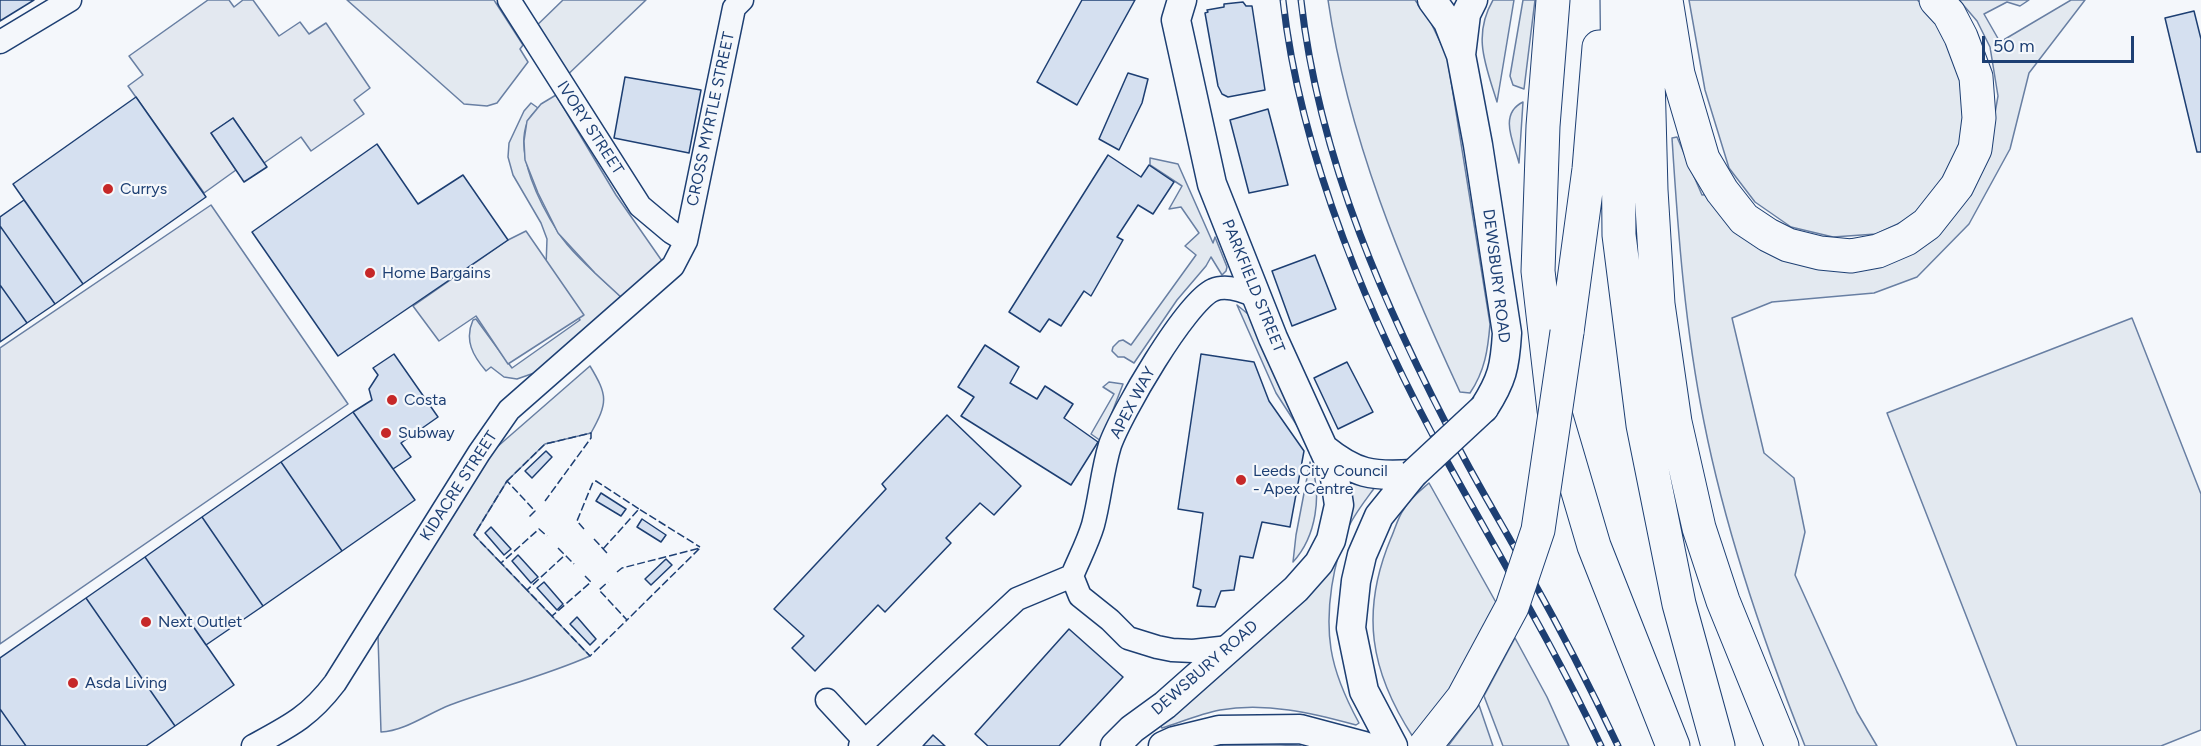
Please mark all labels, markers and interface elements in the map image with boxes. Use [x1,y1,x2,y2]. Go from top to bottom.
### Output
scale bar [1985,24,2136,62]
street label: CROSS MYRTLE STREET [683,30,739,208]
text: 50 m [1993,35,2035,57]
street label: IVORY STREET [553,78,627,178]
place label: Currys [120,179,167,199]
marker: Currys [101,182,115,196]
street label: DEWSBURY ROAD [1478,208,1514,344]
street label: PARKFIELD STREET [1217,217,1289,355]
place label: Home Bargains [382,263,491,283]
marker: Home Bargains [363,266,377,280]
street label: APEX WAY [1106,364,1160,442]
place label: Costa [404,390,446,410]
marker: Costa [385,393,399,407]
place label: Subway [398,423,455,443]
marker: Subway [379,426,393,440]
street label: KIDACRE STREET [416,428,502,544]
place label: Leeds City Council - Apex Centre [1253,461,1388,499]
marker: Leeds City Council - Apex Centre [1234,473,1248,487]
place label: Next Outlet [158,612,242,632]
marker: Next Outlet [139,615,153,629]
street label: DEWSBURY ROAD [1148,617,1262,719]
place label: Asda Living [85,673,167,693]
marker: Asda Living [66,676,80,690]

